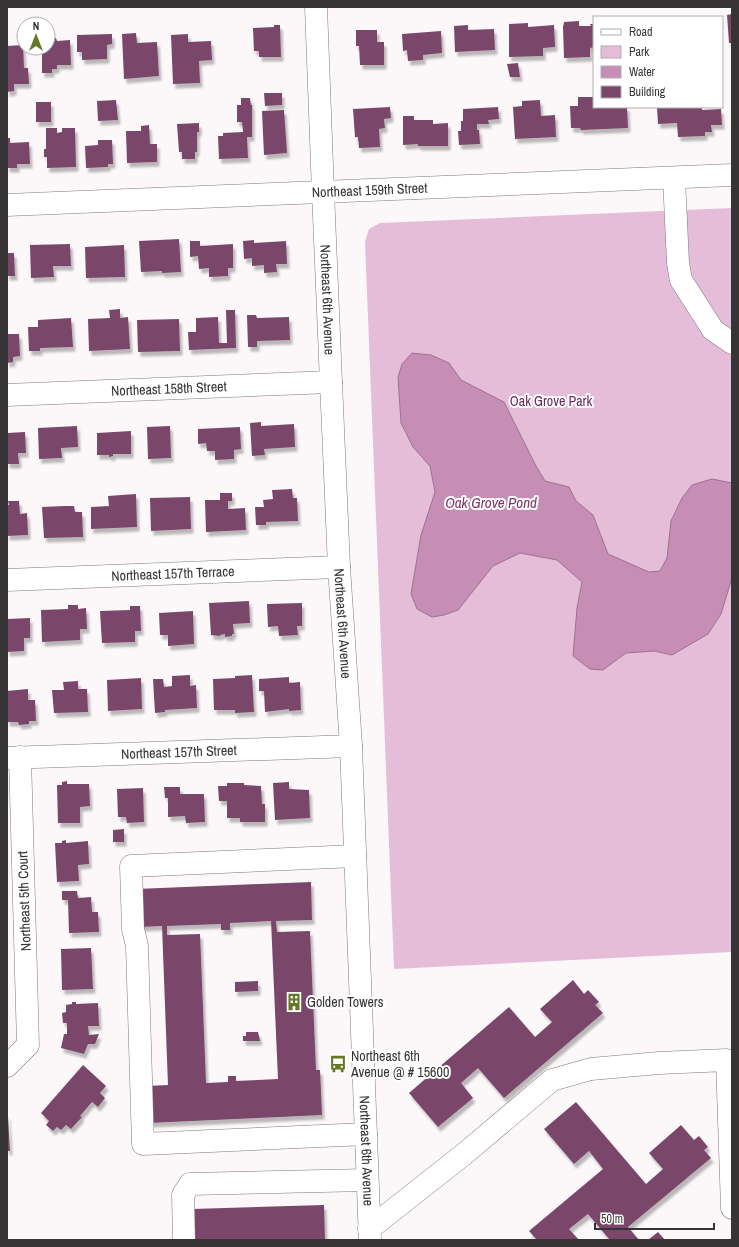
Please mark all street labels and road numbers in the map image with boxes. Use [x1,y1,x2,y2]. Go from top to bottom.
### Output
street label: Northeast 159th Street [312,179,428,201]
street label: Northeast 6th Avenue [316,244,339,355]
street label: Northeast 158th Street [111,377,227,400]
street label: Northeast 157th Terrace [111,562,235,585]
street label: Northeast 6th Avenue [330,568,355,679]
street label: Northeast 157th Street [121,741,237,763]
street label: Northeast 5th Court [13,851,35,951]
street label: Northeast 6th Avenue [355,1095,378,1206]

